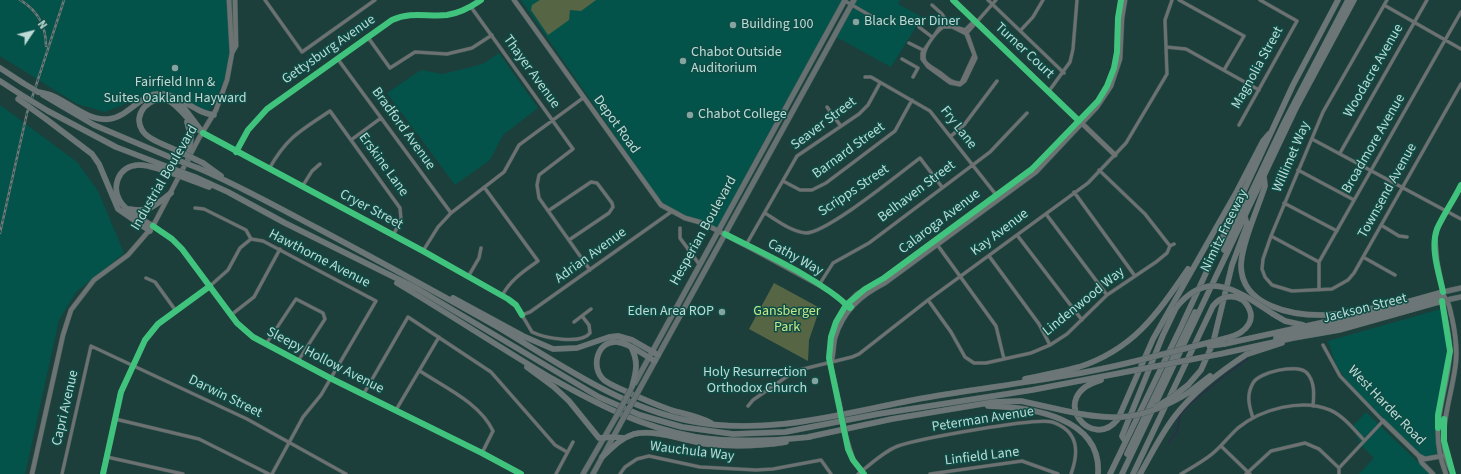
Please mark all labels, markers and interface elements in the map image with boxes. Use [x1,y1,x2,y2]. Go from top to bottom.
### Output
north arrow [12,12,52,52]
street label: Gettysburg Avenue [279,12,379,88]
place label: Black Bear Diner [864,14,960,30]
place label: Building 100 [741,17,813,33]
marker: Black Bear Diner [851,17,861,27]
text: N [34,18,50,32]
street label: Turner Court [991,19,1057,83]
marker: Building 100 [728,20,738,30]
street label: Woodacre Avenue [1340,21,1408,121]
street label: Magnolia Street [1228,24,1288,112]
street label: Thayer Avenue [499,32,563,112]
place label: Chabot Outside Auditorium [691,45,782,78]
marker: Chabot Outside Auditorium [678,56,688,66]
marker: Fairfield Inn & Suites Oakland Hayward [170,63,180,73]
place label: Fairfield Inn & Suites Oakland Hayward [103,75,247,108]
street label: Bradford Avenue [368,85,438,173]
street label: Broadmore Avenue [1339,91,1409,197]
street label: Depot Road [589,92,643,158]
street label: Seaver Street [788,94,860,154]
street label: Fry Lane [936,103,980,153]
place label: Chabot College [698,107,787,123]
marker: Chabot College [685,110,695,120]
street label: Barnard Street [810,119,888,183]
street label: Willimet Way [1270,119,1314,195]
street label: Industrial Boulevard [128,122,202,234]
street label: Erskine Lane [354,130,412,200]
street label: Townsend Avenue [1355,141,1421,241]
street label: Belhaven Street [875,157,959,227]
street label: Scripps Street [816,161,892,221]
street label: Hesperian Boulevard [667,173,741,289]
street label: Cryer Street [336,186,406,234]
street label: Calaroga Avenue [896,186,984,258]
street label: Nimitz Freeway [1198,187,1252,275]
street label: Kay Avenue [968,206,1032,260]
street label: Adrian Avenue [552,224,630,288]
street label: Hawthorne Avenue [265,226,373,292]
street label: Cathy Way [764,236,826,280]
street label: Lindenwood Way [1040,264,1128,340]
street label: Jackson Street [1321,290,1409,328]
place label: Eden Area ROP [627,304,714,320]
park label: Gansberger Park [753,304,821,336]
marker: Eden Area ROP [717,307,727,317]
street label: Sleepy Hollow Avenue [264,324,386,398]
street label: West Harder Road [1344,363,1428,449]
place label: Holy Resurrection Orthodox Church [703,365,807,398]
street label: Capri Avenue [49,369,83,447]
street label: Darwin Street [185,372,265,422]
marker: Holy Resurrection Orthodox Church [810,376,820,386]
street label: Peterman Avenue [931,404,1035,436]
street label: Wauchula Way [649,438,735,466]
street label: Linfield Lane [944,444,1020,470]

